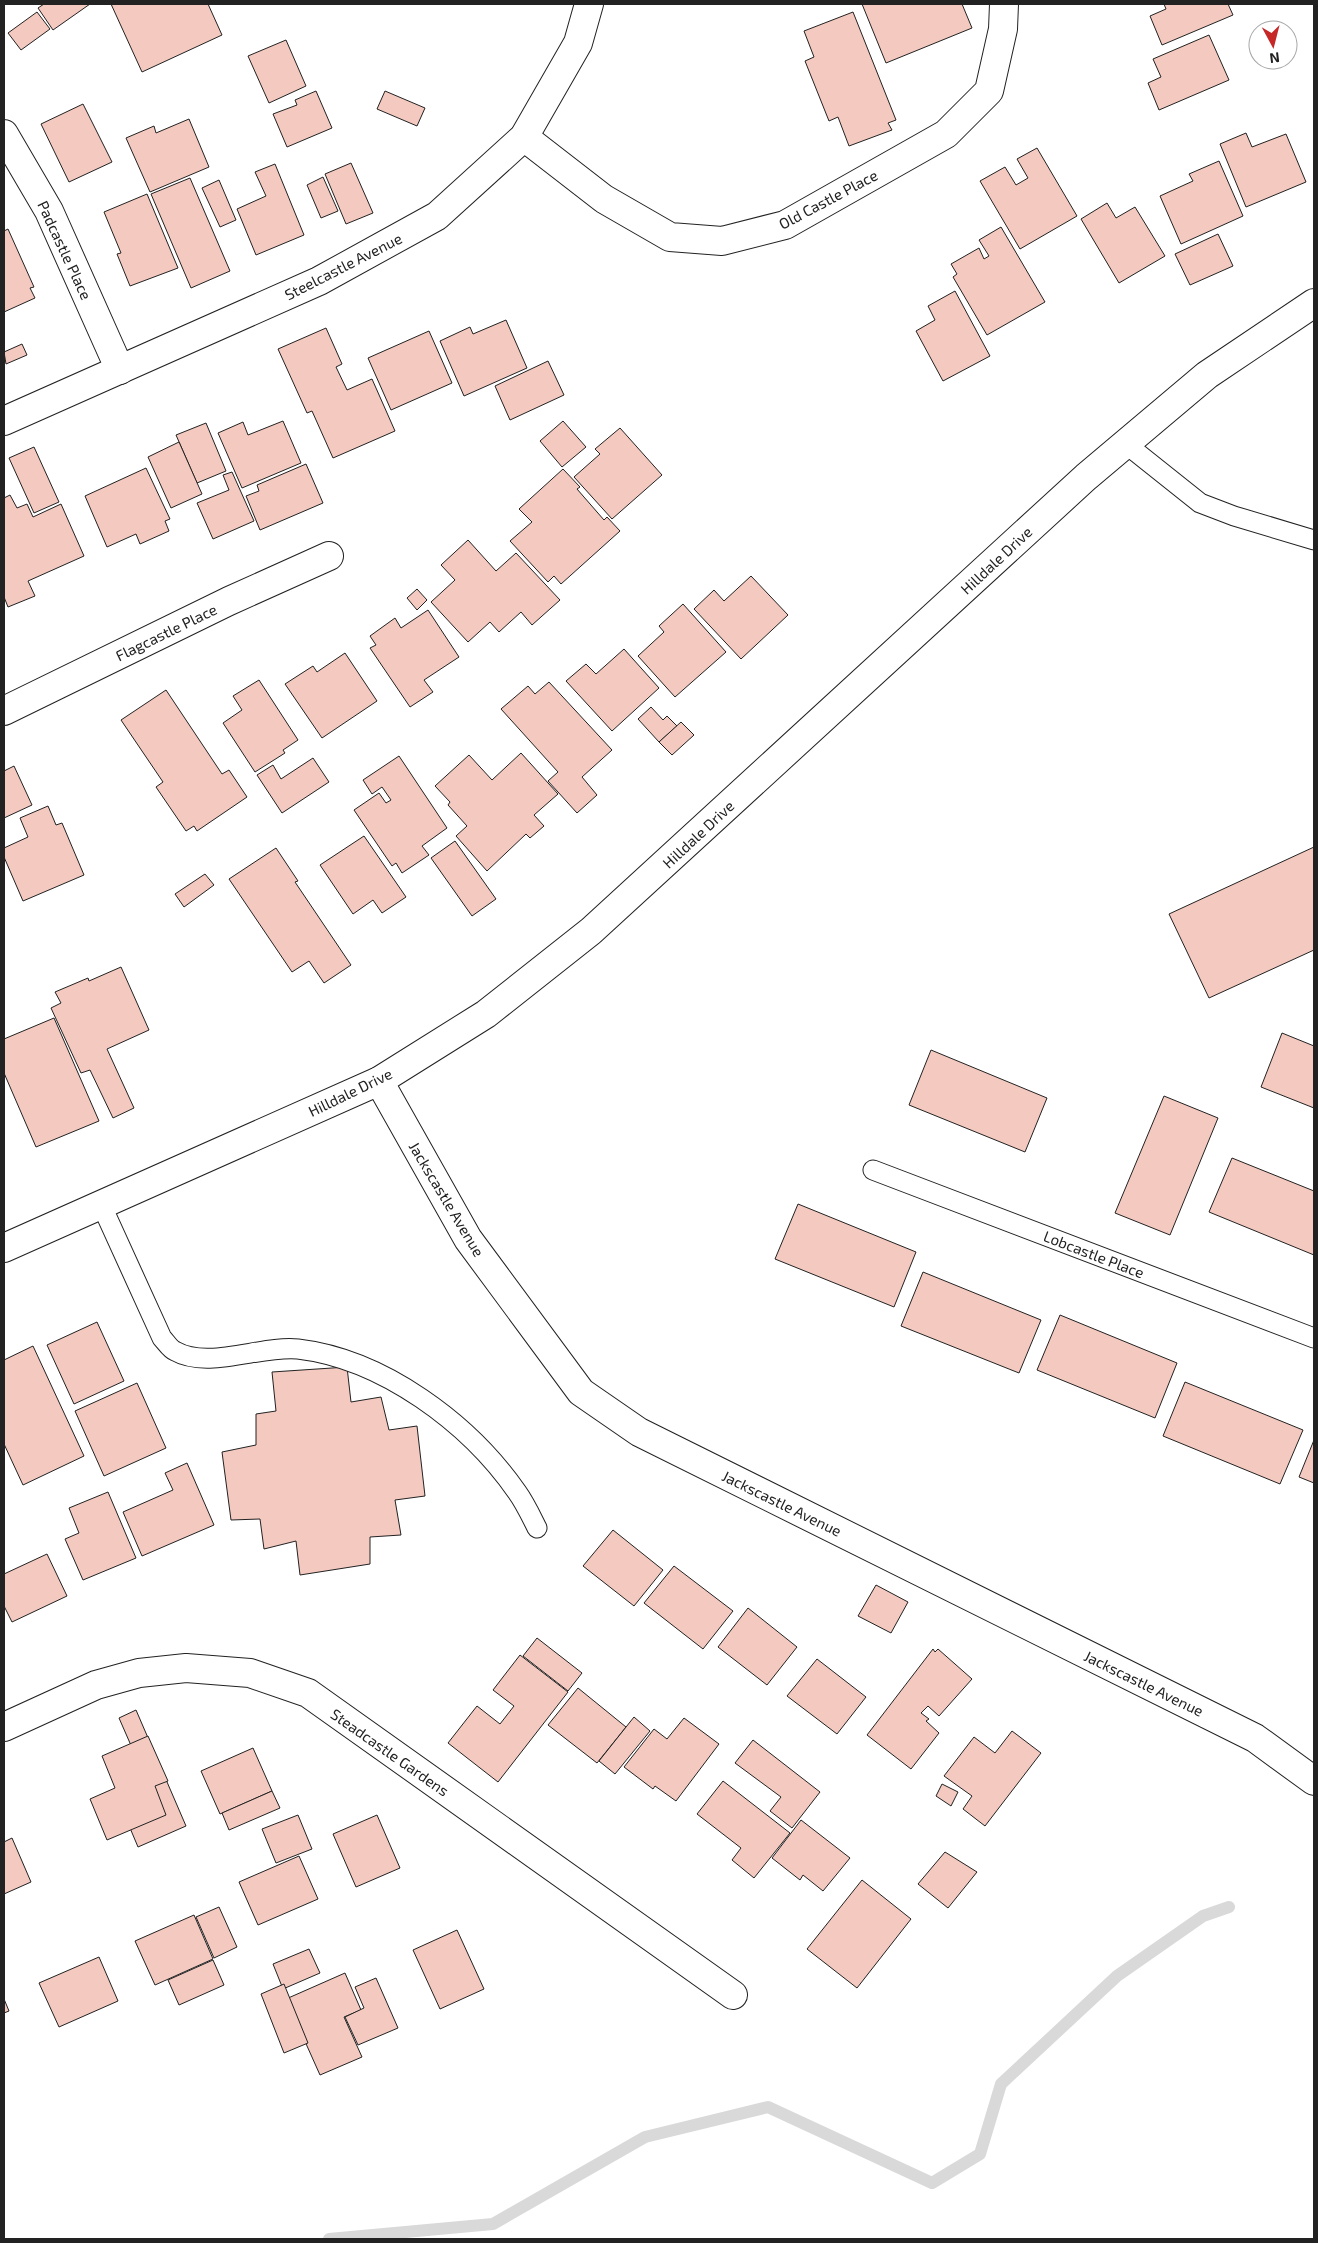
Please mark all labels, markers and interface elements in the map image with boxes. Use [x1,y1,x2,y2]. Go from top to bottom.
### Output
north arrow [1248,20,1298,70]
text: N [1269,49,1281,67]
street label: Old Castle Place [776,165,880,233]
street label: Padcastle Place [34,198,96,302]
street label: Steelcastle Avenue [281,229,405,303]
street label: Hilldale Drive [957,522,1035,598]
street label: Flagcastle Place [112,600,220,664]
street label: Hilldale Drive [659,796,737,872]
street label: Hilldale Drive [305,1064,395,1120]
street label: Jackscastle Avenue [406,1138,488,1260]
street label: Lobcastle Place [1041,1227,1147,1281]
street label: Jackscastle Avenue [719,1466,845,1540]
street label: Jackscastle Avenue [1081,1646,1207,1720]
street label: Steadcastle Gardens [327,1704,453,1800]

